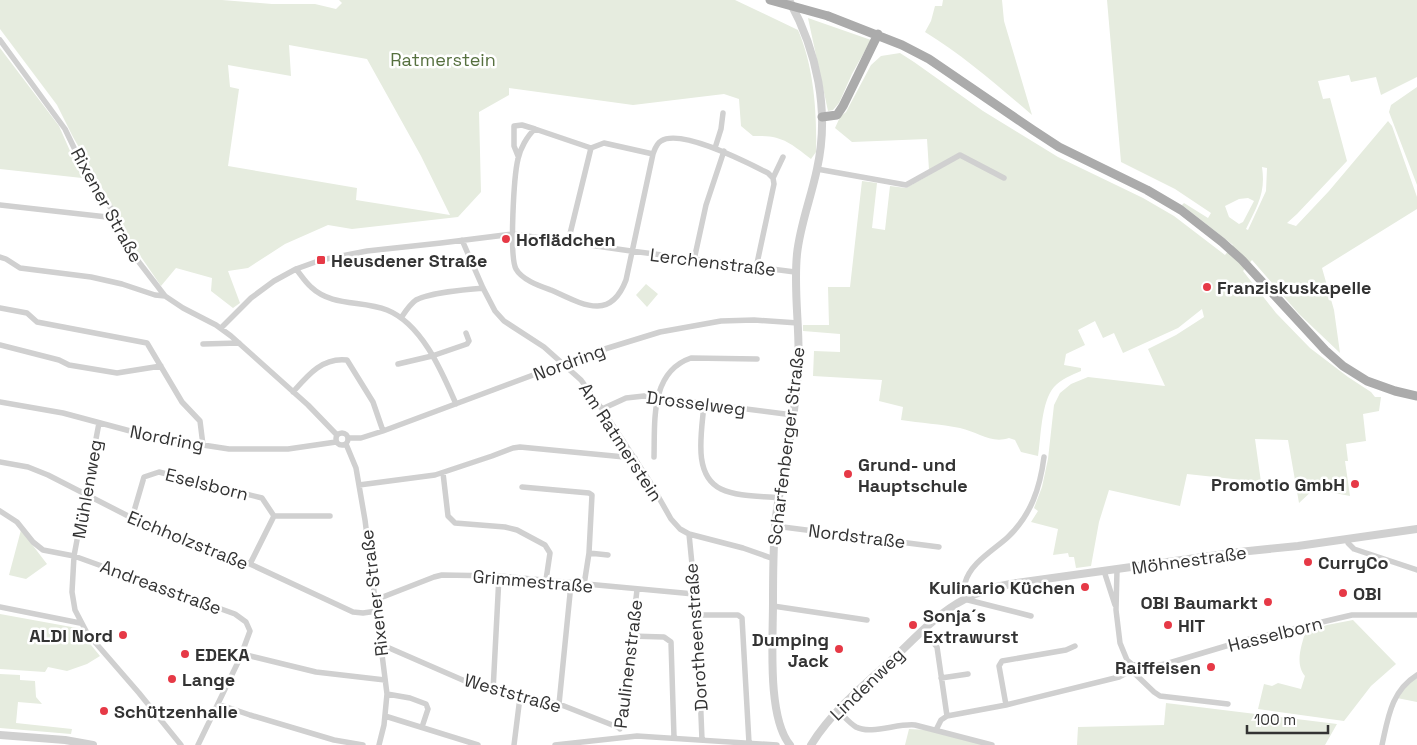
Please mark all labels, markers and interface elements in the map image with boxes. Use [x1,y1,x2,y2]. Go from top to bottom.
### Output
park label: Ratmerstein [390,48,496,71]
street label: Rixener Straße [66,144,148,266]
place label: Hoflädchen [516,228,616,251]
marker: Hoflädchen [500,233,512,245]
street label: Lerchenstraße [649,243,777,281]
place label: Heusdener Straße [331,249,487,272]
marker: Heusdener Straße [315,254,327,266]
place label: Franziskuskapelle [1217,276,1371,299]
marker: Franziskuskapelle [1201,281,1213,293]
street label: Nordring [530,338,608,386]
street label: Scharfenberger Straße [762,346,810,546]
street label: Am Ratmerstein [574,378,668,506]
street label: Drosselweg [645,385,747,421]
street label: Nordring [128,420,206,456]
street label: Mühlenweg [67,438,107,540]
place label: Grund- und Hauptschule [858,453,968,497]
street label: Eselsborn [163,463,251,505]
marker: Grund- und Hauptschule [842,468,854,480]
place label: Promotio GmbH [1211,473,1345,496]
marker: Promotio GmbH [1349,478,1361,490]
street label: Eichholzstraße [124,505,252,575]
street label: Nordstraße [807,519,907,553]
street label: Rixener Straße [355,528,393,658]
street label: Möhnestraße [1130,541,1248,579]
place label: CurryCo [1318,551,1389,574]
street label: Andreasstraße [97,554,225,620]
marker: CurryCo [1302,556,1314,568]
street label: Dorotheenstraße [679,562,713,712]
street label: Grimmestraße [472,564,594,598]
place label: Kulinario Küchen [929,576,1075,599]
marker: Kulinario Küchen [1079,581,1091,593]
place label: OBI [1353,582,1381,605]
marker: OBI [1337,587,1349,599]
place label: OBI Baumarkt [1140,591,1258,614]
marker: OBI Baumarkt [1262,596,1274,608]
street label: Paulinenstraße [609,598,647,730]
place label: Sonja´s Extrawurst [923,604,1019,648]
street label: Hasselborn [1225,611,1325,657]
place label: HIT [1178,614,1206,637]
marker: Sonja´s Extrawurst [907,619,919,631]
marker: HIT [1162,619,1174,631]
place label: ALDI Nord [29,624,113,647]
place label: Dumping Jack [752,628,829,672]
marker: ALDI Nord [117,629,129,641]
place label: EDEKA [195,643,250,666]
street label: Lindenweg [825,643,909,725]
marker: Dumping Jack [833,643,845,655]
marker: EDEKA [179,648,191,660]
place label: Raiffeisen [1115,656,1201,679]
marker: Raiffeisen [1205,661,1217,673]
place label: Lange [182,668,235,691]
street label: Weststraße [462,668,564,718]
marker: Lange [166,673,178,685]
place label: Schützenhalle [114,700,238,723]
scale bar [1247,702,1328,734]
marker: Schützenhalle [98,705,110,717]
text: 100 m [1254,710,1296,729]

